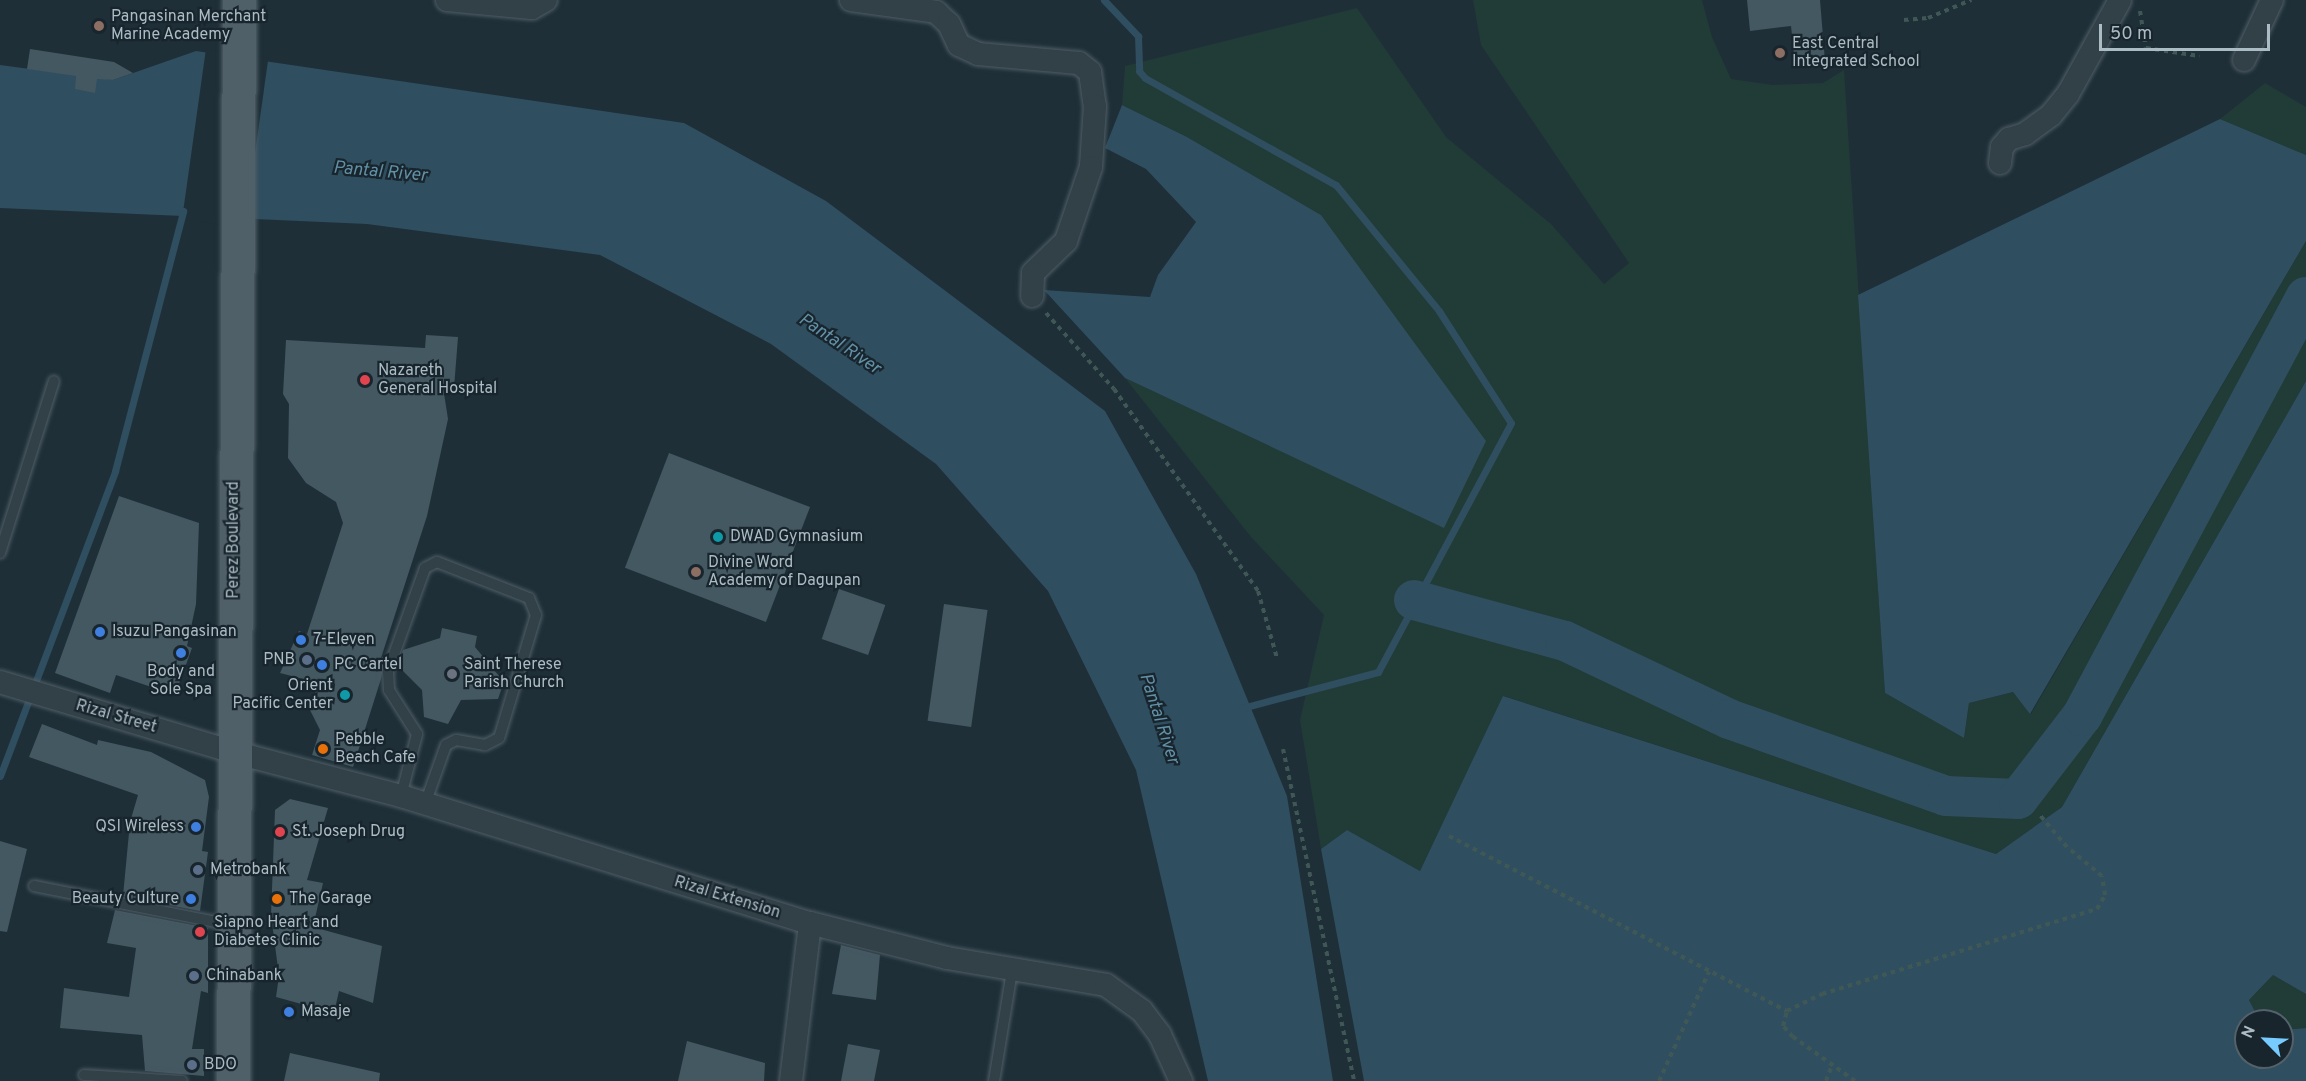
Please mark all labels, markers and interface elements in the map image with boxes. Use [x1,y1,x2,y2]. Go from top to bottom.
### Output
place label: Pangasinan Merchant Marine Academy [111,7,266,45]
scale bar [2102,12,2273,50]
marker: Pangasinan Merchant Marine Academy [92,19,106,33]
text: 50 m [2110,23,2152,46]
place label: East Central Integrated School [1792,34,1920,72]
marker: East Central Integrated School [1773,46,1787,60]
water label: Pantal River [332,158,428,188]
water label: Pantal River [794,310,884,380]
place label: Nazareth General Hospital [378,361,497,399]
marker: Nazareth General Hospital [356,371,374,389]
street label: Perez Boulevard [224,481,244,599]
place label: DWAD Gymnasium [730,527,863,547]
marker: DWAD Gymnasium [711,530,725,544]
place label: Divine Word Academy of Dagupan [708,553,861,591]
marker: Divine Word Academy of Dagupan [689,565,703,579]
place label: Isuzu Pangasinan [112,622,237,642]
marker: Isuzu Pangasinan [93,625,107,639]
place label: 7-Eleven [313,630,375,650]
marker: 7-Eleven [294,633,308,647]
marker: Body and Sole Spa [174,646,188,660]
place label: PNB [263,650,295,670]
marker: PNB [300,653,314,667]
place label: PC Cartel [334,655,402,675]
place label: Saint Therese Parish Church [464,655,564,693]
marker: PC Cartel [315,658,329,672]
place label: Body and Sole Spa [147,662,215,700]
marker: Saint Therese Parish Church [445,667,459,681]
water label: Pantal River [1133,671,1183,767]
place label: Orient Pacific Center [233,676,333,714]
marker: Orient Pacific Center [338,688,352,702]
street label: Rizal Street [73,696,159,738]
place label: Pebble Beach Cafe [335,730,416,768]
marker: Pebble Beach Cafe [316,742,330,756]
place label: QSI Wireless [95,817,184,837]
marker: QSI Wireless [189,820,203,834]
place label: St. Joseph Drug [292,822,405,842]
marker: St. Joseph Drug [273,825,287,839]
place label: Metrobank [210,860,287,880]
marker: Metrobank [191,863,205,877]
street label: Rizal Extension [672,873,782,923]
place label: Beauty Culture [72,889,179,909]
place label: The Garage [289,889,372,909]
marker: Beauty Culture [184,892,198,906]
marker: The Garage [270,892,284,906]
place label: Siapno Heart and Diabetes Clinic [214,913,339,951]
marker: Siapno Heart and Diabetes Clinic [191,923,209,941]
place label: Chinabank [206,966,282,986]
marker: Chinabank [187,969,201,983]
place label: Masaje [301,1002,351,1022]
marker: Masaje [282,1005,296,1019]
north arrow [2234,1009,2294,1069]
text: N [2238,1023,2261,1042]
place label: BDO [204,1055,237,1075]
marker: BDO [185,1058,199,1072]

